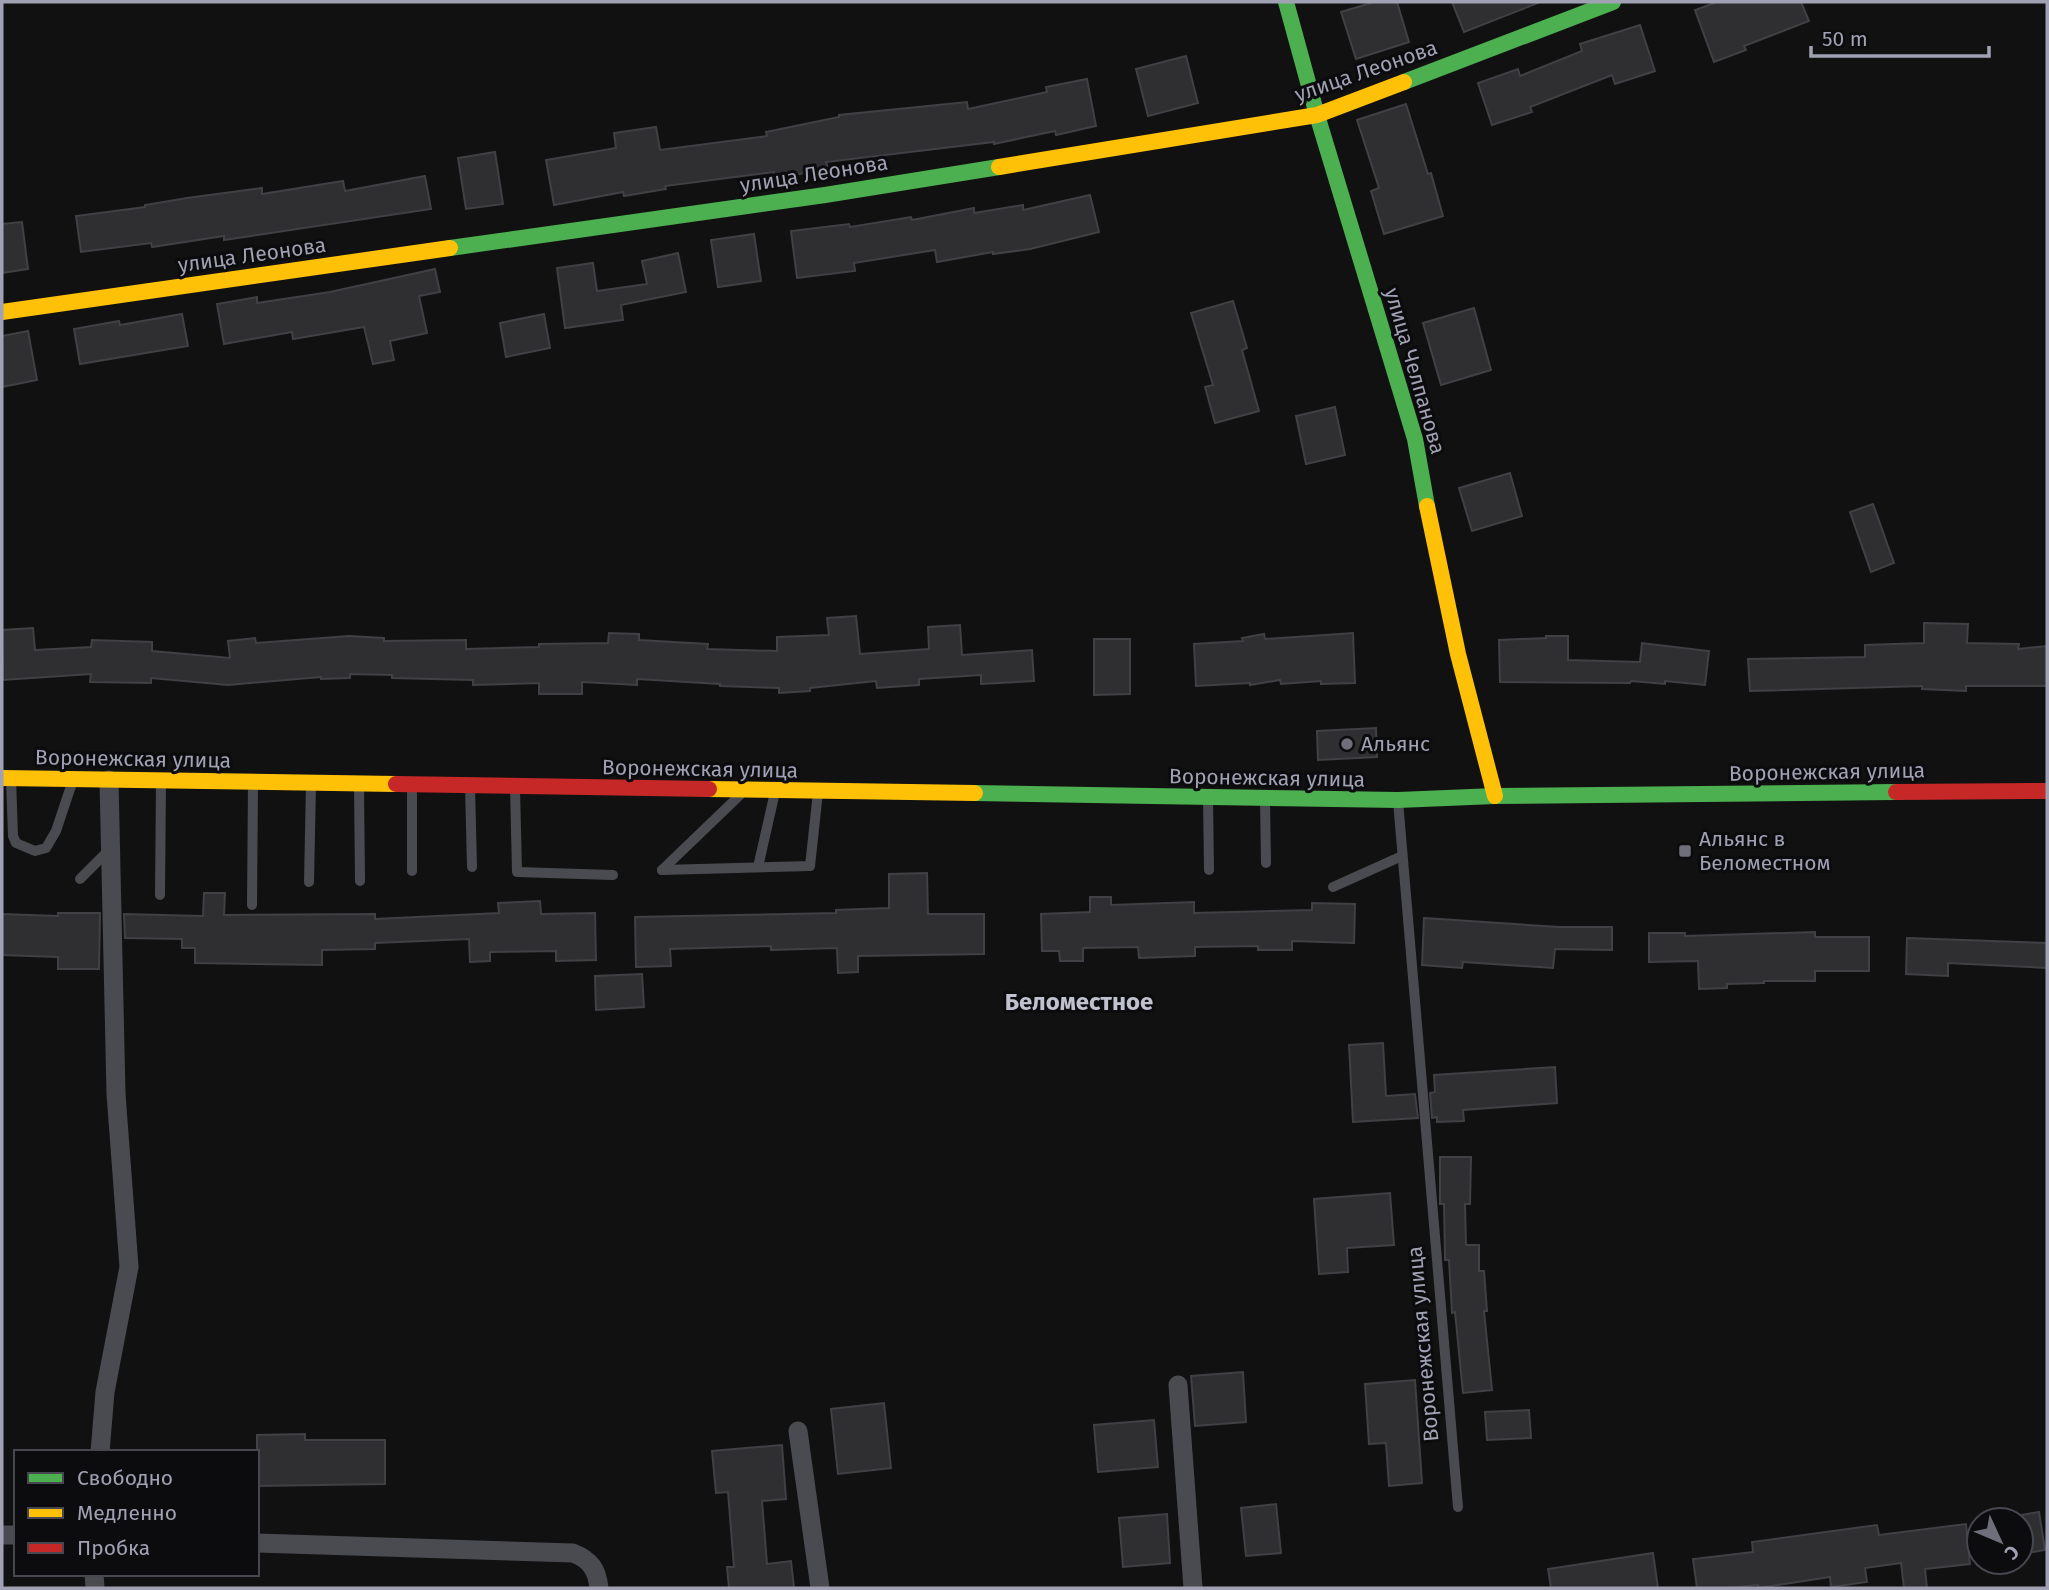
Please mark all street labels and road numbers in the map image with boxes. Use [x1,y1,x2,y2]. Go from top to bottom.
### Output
street label: улица Леонова [1291,34,1441,108]
street label: улица Леонова [738,149,890,199]
street label: улица Леонова [176,232,328,278]
street label: улица Челпанова [1379,285,1451,457]
street label: Воронежская улица [35,744,231,774]
street label: Воронежская улица [602,754,798,784]
street label: Воронежская улица [1729,757,1925,787]
street label: Воронежская улица [1169,763,1365,793]
street label: Воронежская улица [1402,1245,1444,1443]

